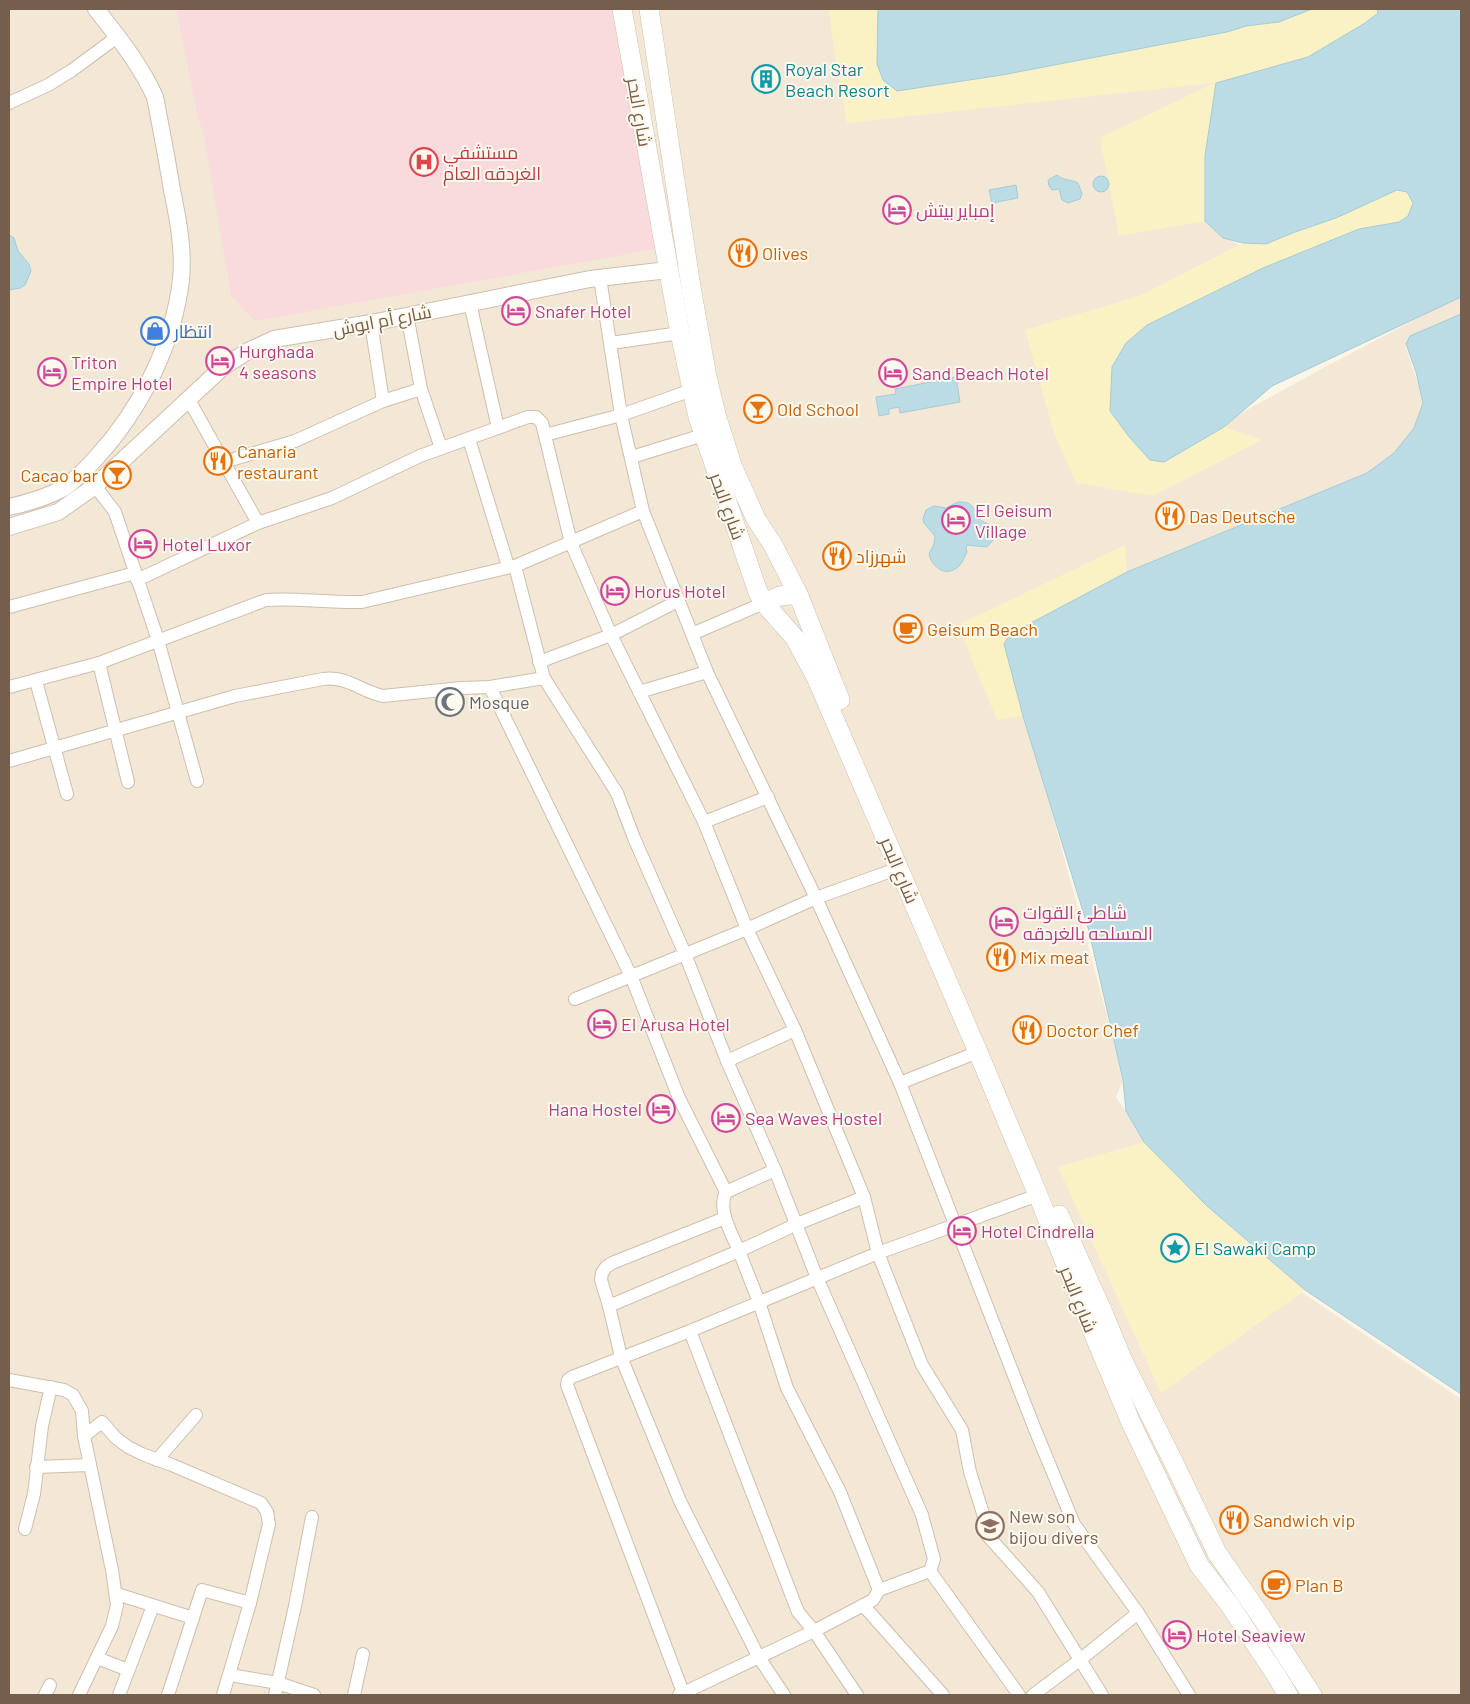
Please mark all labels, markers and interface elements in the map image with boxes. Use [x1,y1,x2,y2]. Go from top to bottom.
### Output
place label: Royal Star Beach Resort [785,58,890,101]
building icon: Royal Star Beach Resort [751,64,781,94]
street label: شارع البحر [621,75,657,149]
place label: مستشفي الغردقه العام [443,141,541,186]
hospital icon: مستشفي الغردقه العام [409,147,439,177]
hotel icon: إمباير بيتش [882,195,912,225]
place label: إمباير بيتش [916,199,995,222]
restaurant icon: Olives [728,238,758,268]
place label: Olives [762,242,808,264]
hotel icon: Snafer Hotel [501,296,531,326]
street label: شارع أم ابوش [331,300,434,342]
place label: Snafer Hotel [535,300,631,322]
shop icon: انتظار [140,316,170,346]
place label: انتظار [173,320,212,343]
place label: Hurghada 4 seasons [239,340,317,383]
hotel icon: Hurghada 4 seasons [205,346,235,376]
place label: Triton Empire Hotel [71,351,172,394]
hotel icon: Triton Empire Hotel [37,357,67,387]
hotel icon: Sand Beach Hotel [878,358,908,388]
place label: Sand Beach Hotel [912,362,1049,384]
bar icon: Old School [743,394,773,424]
place label: Old School [777,398,859,420]
place label: Canaria restaurant [237,440,319,483]
restaurant icon: Canaria restaurant [203,446,233,476]
bar icon: Cacao bar [102,460,132,490]
place label: Cacao bar [20,464,98,486]
street label: شارع البحر [704,468,750,543]
place label: El Geisum Village [975,499,1052,542]
restaurant icon: Das Deutsche [1155,501,1185,531]
hotel icon: El Geisum Village [941,505,971,535]
place label: Das Deutsche [1189,505,1296,527]
hotel icon: Hotel Luxor [128,529,158,559]
place label: Hotel Luxor [162,533,252,555]
restaurant icon: شهرزاد [822,541,852,571]
place label: شهرزاد [856,545,906,568]
hotel icon: Horus Hotel [600,576,630,606]
place label: Horus Hotel [634,580,726,602]
cafe icon: Geisum Beach [893,614,923,644]
place label: Geisum Beach [927,618,1038,640]
mosque icon: Mosque [435,687,465,717]
place label: Mosque [469,691,530,713]
street label: شارع البحر [874,833,924,907]
place label: شاطئ القوات المسلحه بالغردقه [1023,901,1153,945]
hotel icon: شاطئ القوات المسلحه بالغردقه [989,907,1019,937]
restaurant icon: Mix meat [986,942,1016,972]
place label: Mix meat [1020,946,1090,968]
hotel icon: El Arusa Hotel [587,1009,617,1039]
place label: El Arusa Hotel [621,1013,730,1035]
restaurant icon: Doctor Chef [1012,1015,1042,1045]
place label: Doctor Chef [1046,1019,1139,1041]
hotel icon: Hana Hostel [646,1094,676,1124]
place label: Hana Hostel [548,1098,642,1120]
hotel icon: Sea Waves Hostel [711,1103,741,1133]
place label: Sea Waves Hostel [745,1107,882,1129]
hotel icon: Hotel Cindrella [947,1216,977,1246]
place label: Hotel Cindrella [981,1220,1095,1242]
place icon: El Sawaki Camp [1160,1233,1190,1263]
place label: El Sawaki Camp [1194,1237,1316,1259]
street label: شارع البحر [1053,1262,1102,1336]
place label: New son bijou divers [1009,1505,1098,1548]
restaurant icon: Sandwich vip [1219,1505,1249,1535]
place label: Sandwich vip [1253,1509,1355,1531]
school or university icon: New son bijou divers [975,1511,1005,1541]
cafe icon: Plan B [1261,1570,1291,1600]
place label: Plan B [1295,1574,1344,1596]
hotel icon: Hotel Seaview [1162,1620,1192,1650]
place label: Hotel Seaview [1196,1624,1306,1646]

